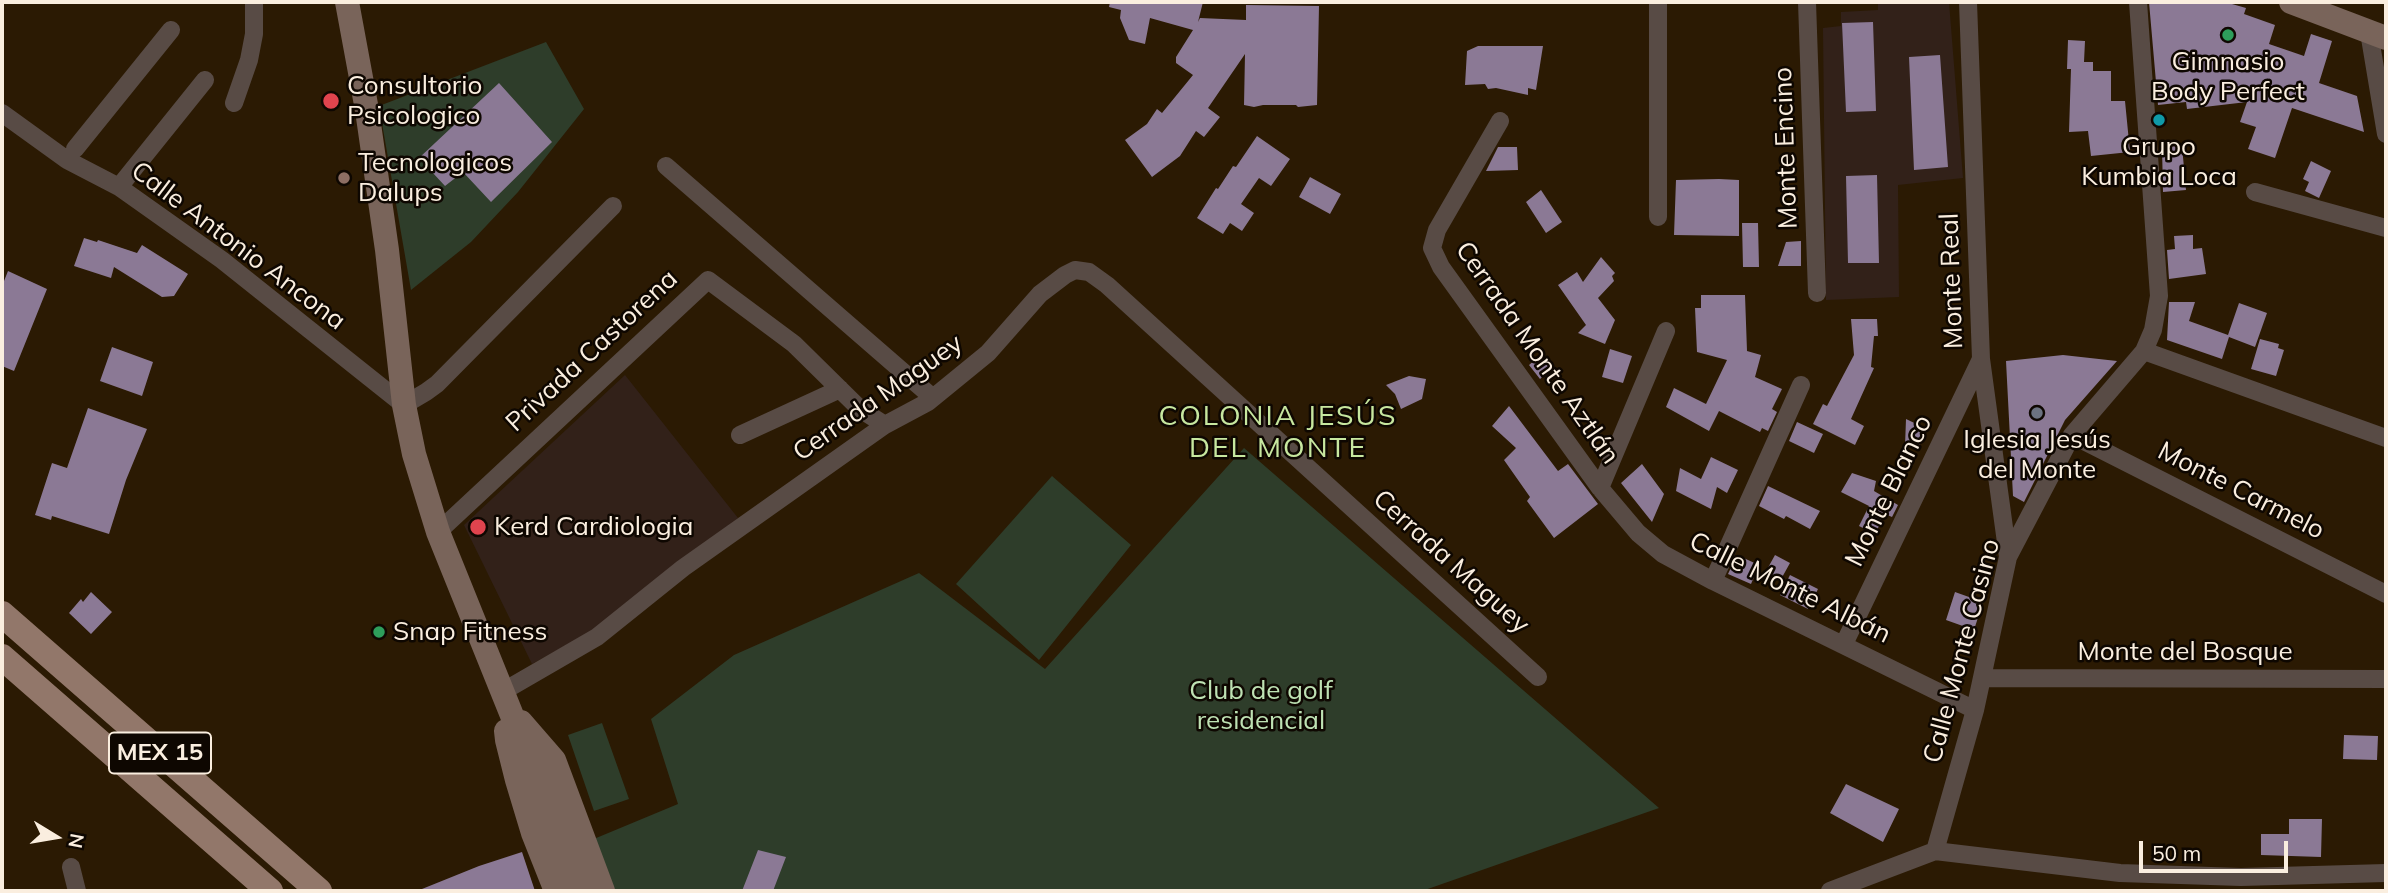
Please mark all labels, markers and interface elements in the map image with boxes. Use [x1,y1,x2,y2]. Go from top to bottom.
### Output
marker: Gimnasio Body Perfect [2220,27,2236,43]
place label: Gimnasio Body Perfect [2151,46,2305,108]
street label: Monte Encino [1768,67,1804,229]
place label: Consultorio Psicologico [347,70,482,132]
marker: Consultorio Psicologico [321,91,341,111]
marker: Grupo Kumbia Loca [2151,112,2167,128]
place label: Grupo Kumbia Loca [2081,131,2237,192]
place label: Tecnologicos Dalups [358,147,512,208]
street label: Calle Antonio Ancona [125,155,351,337]
marker: Tecnologicos Dalups [336,170,352,186]
street label: Monte Real [1934,213,1970,349]
street label: Cerrada Monte Aztlán [1448,236,1626,470]
street label: Privada Castorena [500,263,684,439]
street label: Cerrada Maguey [787,328,969,468]
district label: COLONIA JESÚS DEL MONTE [1160,400,1396,466]
marker: Iglesia Jesús del Monte [2029,405,2045,421]
street label: Monte Blanco [1839,410,1939,572]
place label: Iglesia Jesús del Monte [1963,424,2111,486]
street label: Monte Carmelo [2153,436,2329,546]
street label: Cerrada Maguey [1366,484,1536,640]
place label: Kerd Cardiologia [494,511,693,543]
marker: Kerd Cardiologia [468,517,488,537]
street label: Calle Monte Albán [1684,526,1896,650]
street label: Calle Monte Casino [1917,536,2007,766]
place label: Snap Fitness [393,616,547,648]
marker: Snap Fitness [371,624,387,640]
street label: Monte del Bosque [2077,636,2293,668]
park label: Club de golf residencial [1189,675,1333,736]
road number: MEX 15 [109,732,211,774]
north arrow [21,802,91,872]
scale bar [2143,826,2292,870]
text: N [63,832,90,850]
text: 50 m [2152,840,2201,866]

